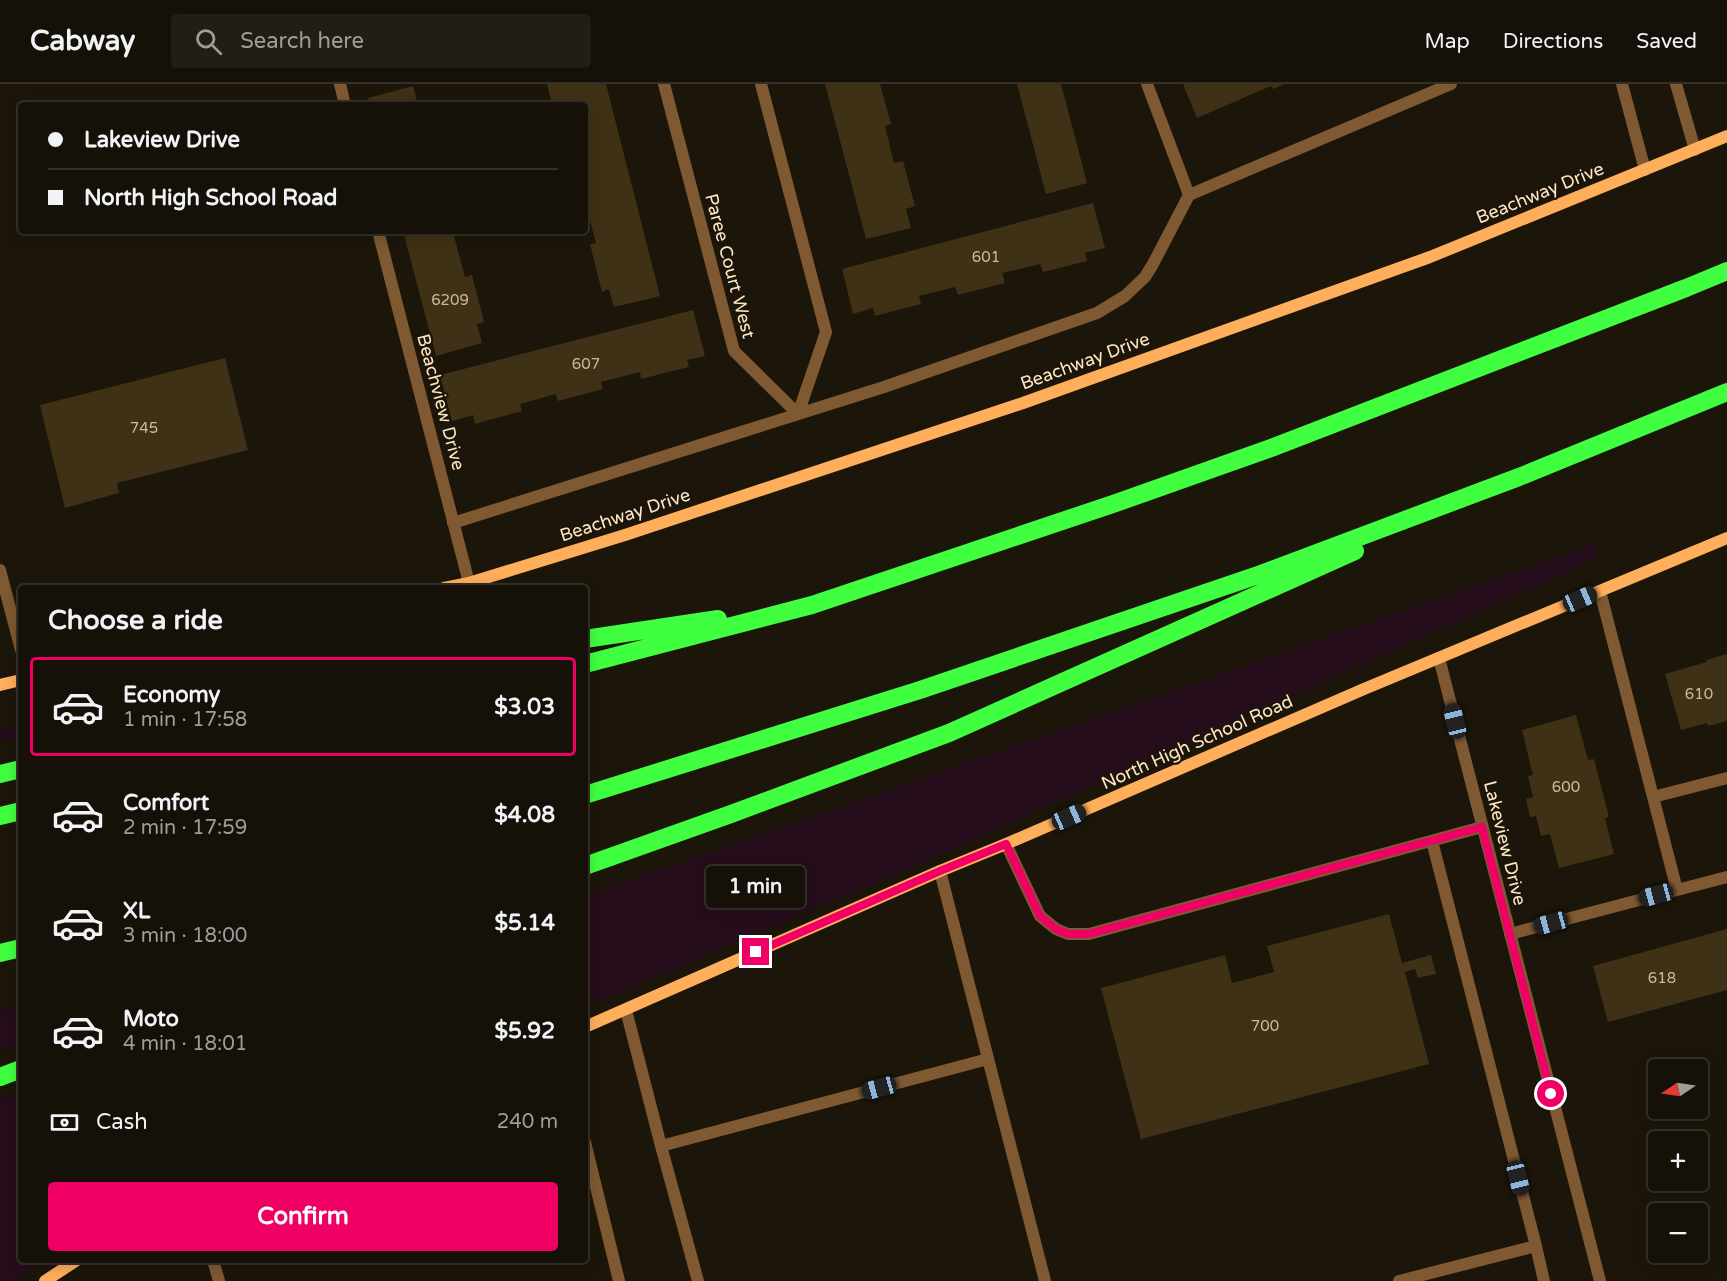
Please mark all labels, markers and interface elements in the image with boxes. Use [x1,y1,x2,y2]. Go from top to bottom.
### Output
search box [171,14,591,68]
text: Cabway [30,24,135,58]
icon: search [192,25,225,58]
text: Search here [240,28,364,54]
text: Map [1424,29,1470,54]
text: Directions [1503,29,1603,54]
text: Saved [1636,29,1697,54]
text: Lakeview Drive [84,127,240,153]
street label: Beachway Drive [1473,157,1607,229]
text: North High School Road [84,185,337,211]
street label: Paree Court West [700,191,760,341]
house number: 601 [972,248,1000,266]
house number: 6209 [431,291,469,309]
street label: Beachway Drive [1017,327,1153,395]
street label: Beachview Drive [412,331,470,473]
house number: 607 [572,355,600,373]
house number: 745 [130,419,158,437]
street label: Beachway Drive [557,484,693,546]
car [1560,584,1600,614]
text: Choose a ride [48,604,223,637]
icon: car [51,680,105,734]
text: Economy [123,682,220,708]
house number: 610 [1685,685,1713,703]
street label: North High School Road [1098,690,1296,794]
text: $3.03 [494,694,555,720]
car [1442,701,1468,741]
text: 1 min · 17:58 [123,708,247,732]
street label: Lakeview Drive [1479,778,1531,908]
house number: 600 [1552,778,1580,796]
icon: car [51,788,105,842]
text: Comfort [123,790,209,816]
car [1049,801,1089,833]
text: $4.08 [494,802,555,828]
text: 2 min · 17:59 [123,816,247,840]
callout: 1 min [706,865,806,907]
text: 1 min [729,875,782,899]
car [1636,882,1676,908]
icon: car [51,896,105,950]
text: XL [123,898,150,924]
text: $5.14 [494,910,555,936]
car [1531,910,1571,936]
text: 3 min · 18:00 [123,924,247,948]
route end [742,938,769,965]
house number: 618 [1648,969,1676,987]
icon: car [51,1004,105,1058]
text: Moto [123,1006,179,1032]
house number: 700 [1251,1017,1279,1035]
text: $5.92 [494,1018,555,1044]
text: 4 min · 18:01 [123,1032,247,1056]
north arrow [1648,1059,1708,1119]
map controls [1648,1059,1708,1263]
car [859,1075,899,1101]
route start [1537,1080,1564,1107]
icon: cash [48,1106,81,1139]
text: Cash [96,1109,148,1135]
text: 240 m [497,1110,558,1134]
button: + [1648,1131,1708,1191]
car [1505,1158,1531,1198]
button: Confirm [48,1182,558,1251]
button: − [1648,1203,1708,1263]

